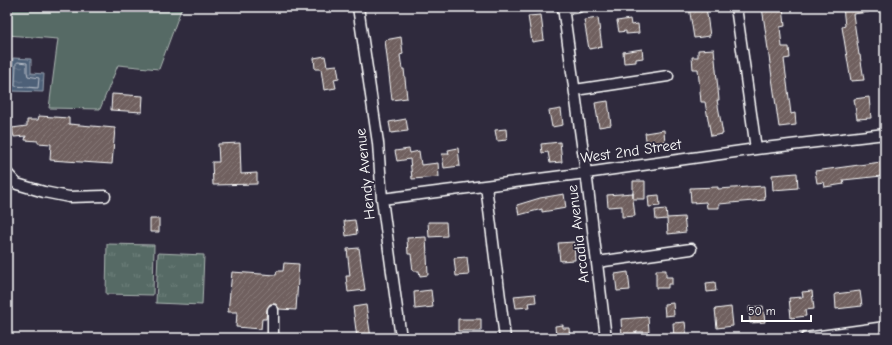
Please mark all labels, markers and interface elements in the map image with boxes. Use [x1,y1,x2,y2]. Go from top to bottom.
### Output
street label: Hendy Avenue [351,127,379,221]
street label: West 2nd Street [579,135,683,167]
street label: Arcadia Avenue [563,183,593,284]
scale bar [742,297,811,323]
text: 50 m [748,304,776,318]

